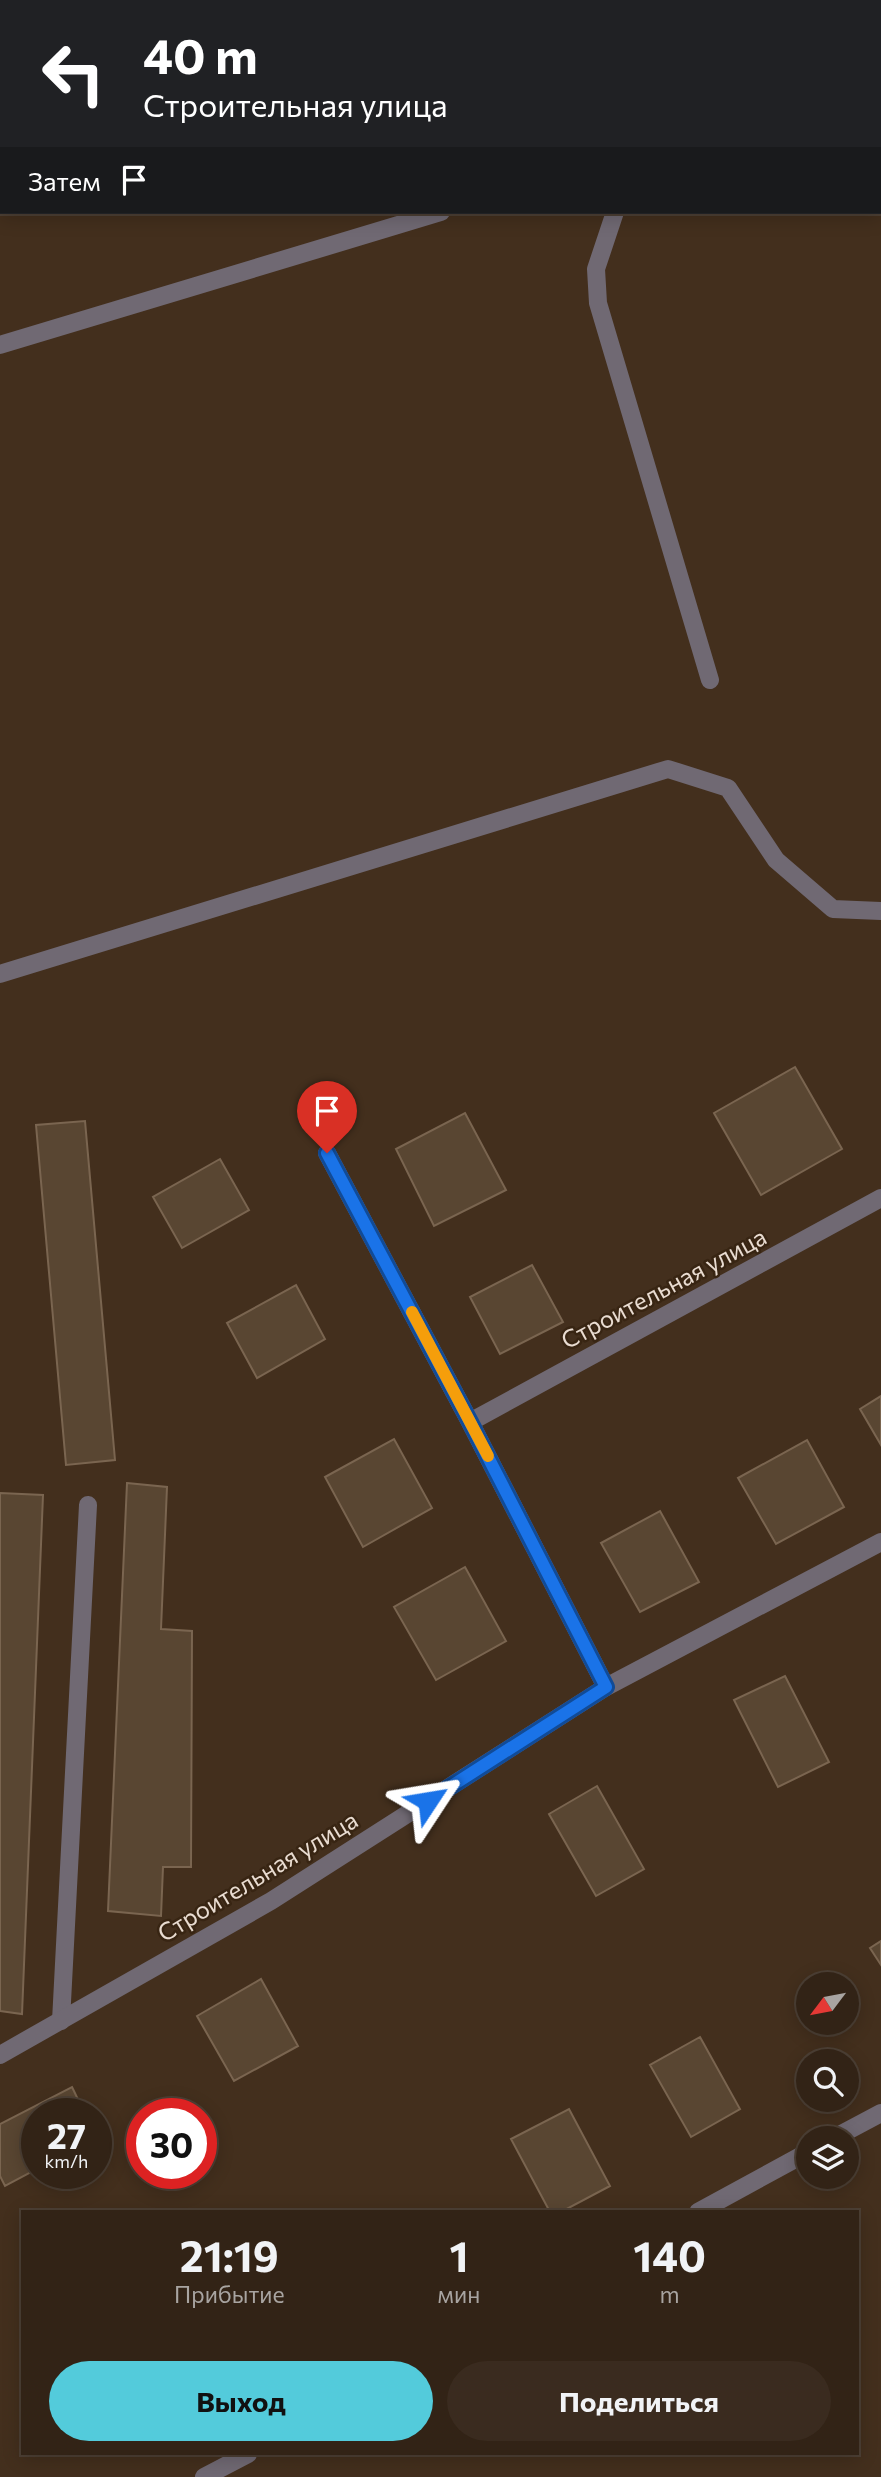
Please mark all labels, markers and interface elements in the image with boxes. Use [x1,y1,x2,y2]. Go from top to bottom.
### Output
text: 40 m [143,24,258,84]
icon: left [28,28,119,119]
text: Строительная улица [143,84,448,124]
icon: arrive [115,161,153,199]
text: Затем [28,165,101,196]
pin [297,1081,357,1153]
icon: arrive [308,1092,346,1130]
street label: Строительная улица [556,1221,771,1354]
position arrow [391,1764,465,1838]
street label: Строительная улица [152,1804,363,1947]
north arrow [796,1972,859,2035]
map controls [796,1972,859,2189]
button: search [796,2049,859,2112]
speed limit sign: 30 [126,2098,217,2189]
text: 27 [47,2113,86,2156]
button: layers [796,2126,859,2189]
text: km/h [45,2150,88,2172]
text: 21:19 [180,2229,279,2281]
text: 1 [449,2229,468,2281]
text: 140 [633,2229,706,2281]
text: Прибытие [174,2280,285,2308]
text: мин [438,2280,480,2308]
text: m [660,2280,680,2308]
button: Выход [49,2361,433,2441]
button: Поделиться [447,2361,831,2441]

